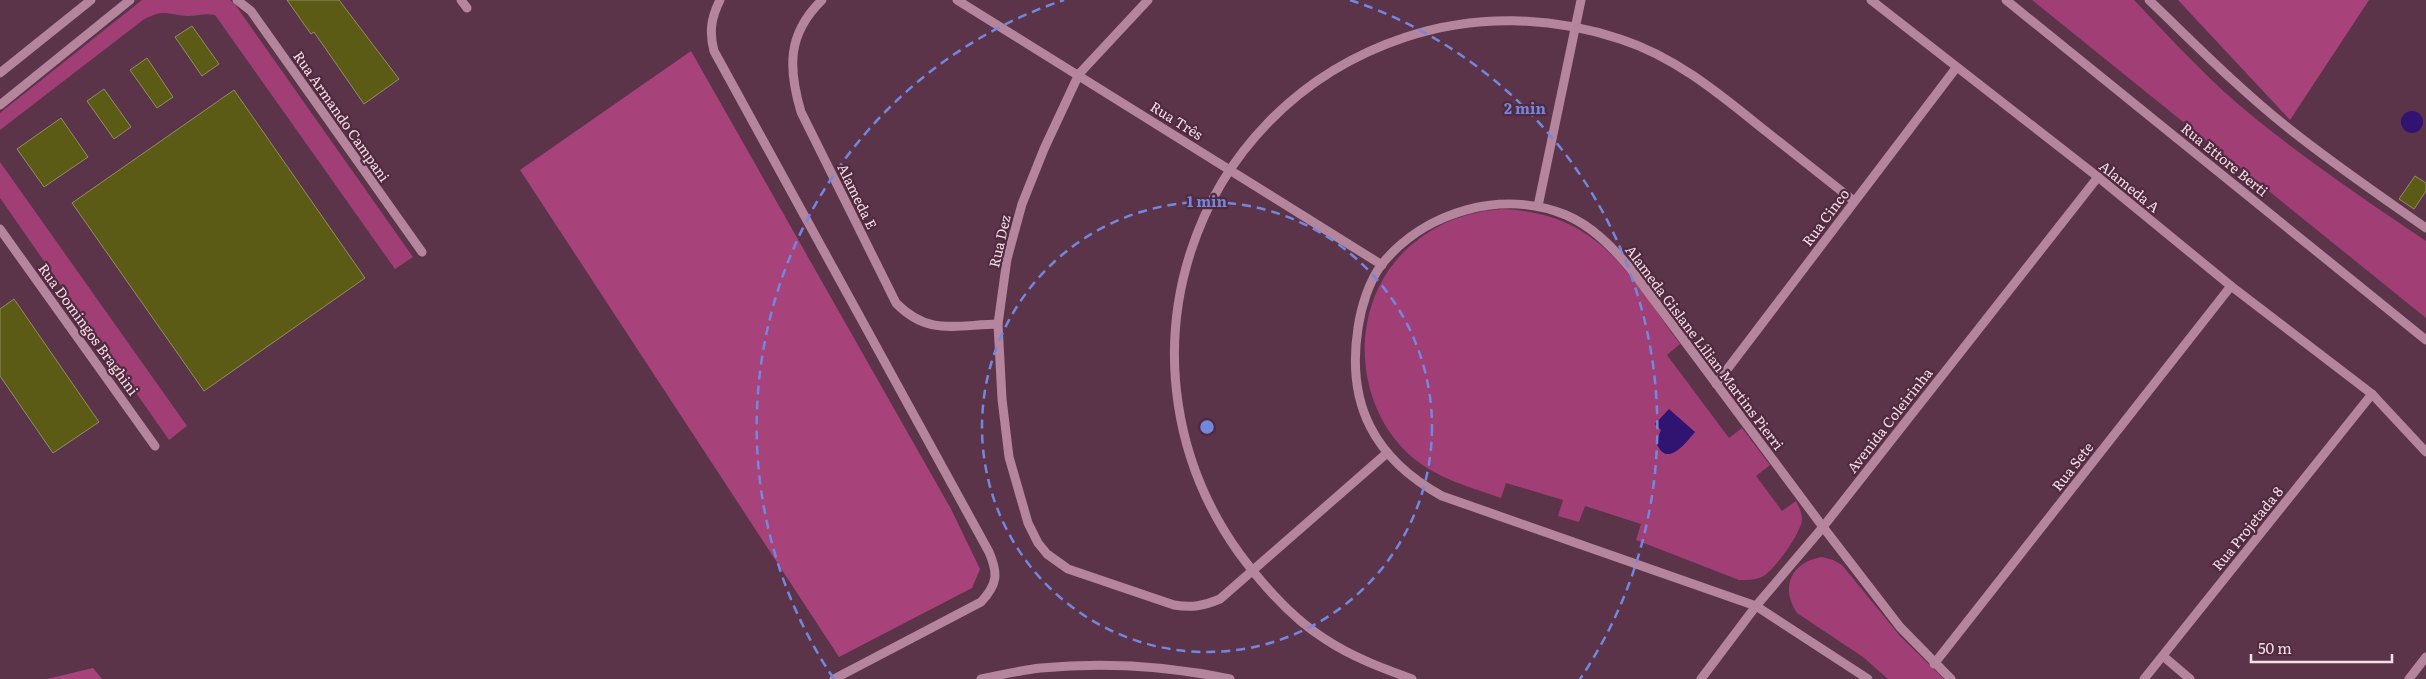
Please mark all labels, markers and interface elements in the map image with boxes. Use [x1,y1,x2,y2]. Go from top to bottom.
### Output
street label: Rua Armando Campani [289,47,395,186]
street label: Rua Três [1147,96,1207,144]
text: 2 min [1504,96,1547,119]
street label: Rua Ettore Berti [2177,118,2273,201]
street label: Alameda A [2096,155,2165,217]
street label: Alameda E [833,160,883,232]
street label: Rua Cinco [1797,184,1853,250]
text: 1 min [1187,189,1228,212]
street label: Rua Dez [983,213,1015,269]
street label: Alameda Gislane Lílian Martins Pierri [1621,240,1789,454]
street label: Rua Domingos Braghini [34,259,144,399]
street label: Avenida Coleirinha [1842,363,1937,477]
centre of rings [1198,418,1216,436]
street label: Rua Sete [2047,437,2097,495]
street label: Rua Projetada 8 [2207,482,2287,574]
scale bar [2251,632,2392,664]
text: 50 m [2258,636,2292,659]

